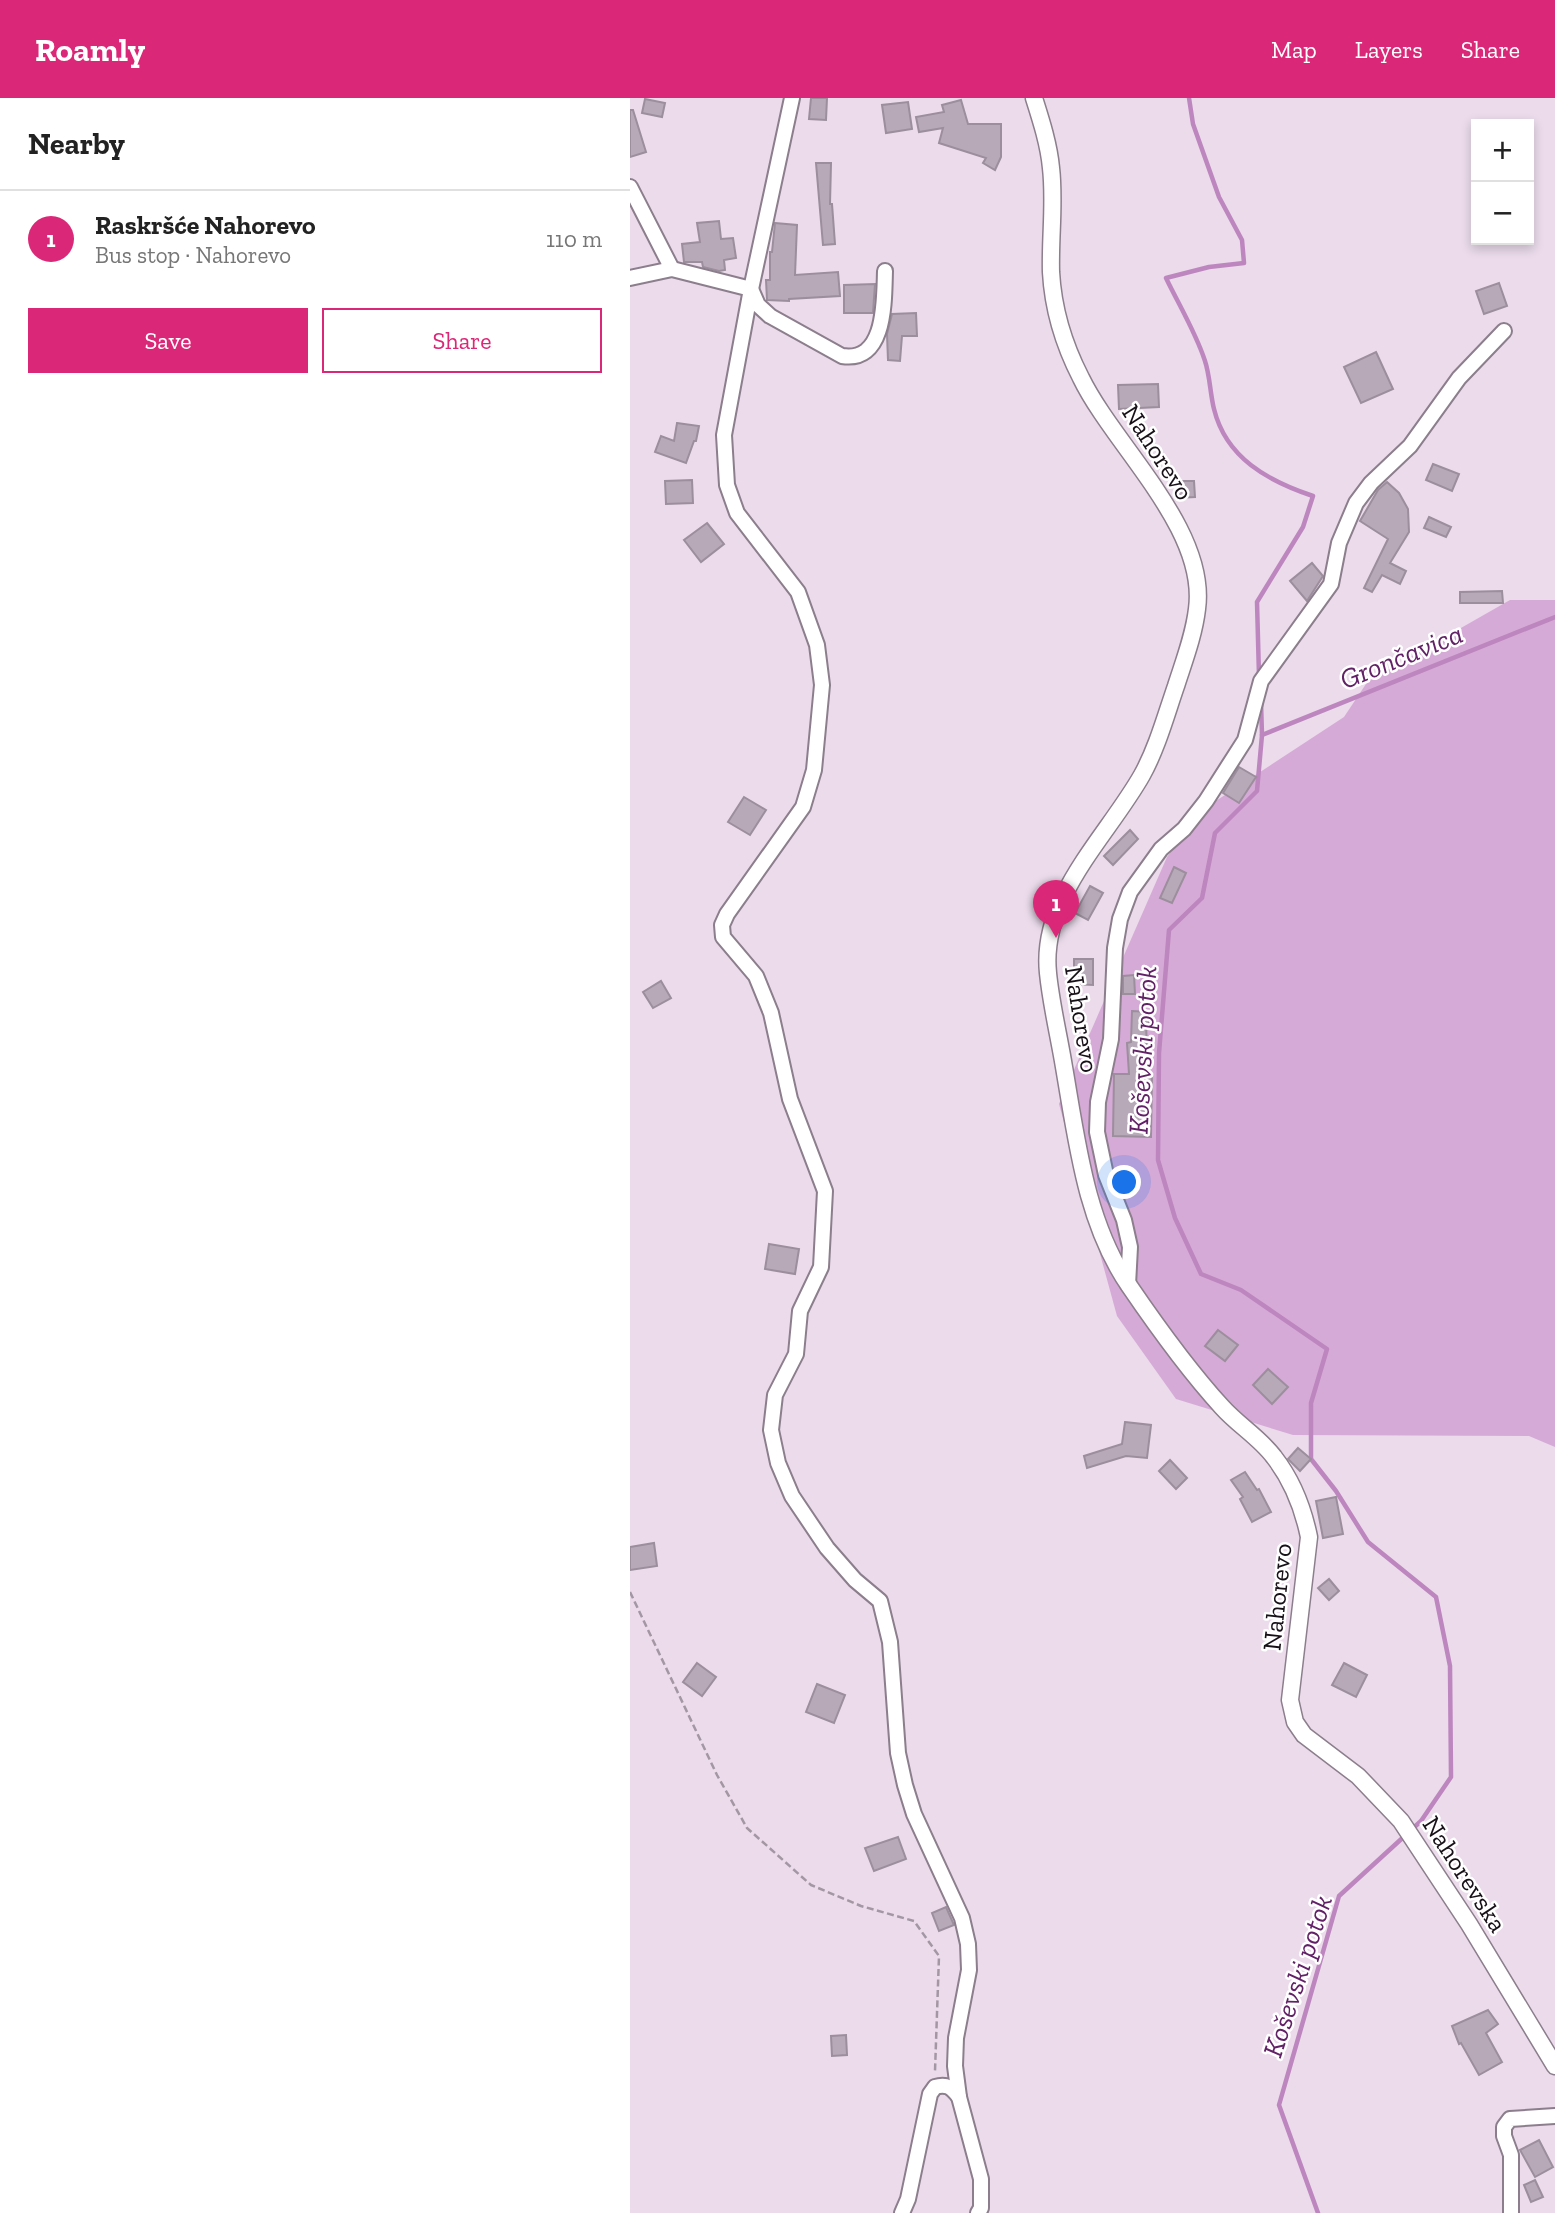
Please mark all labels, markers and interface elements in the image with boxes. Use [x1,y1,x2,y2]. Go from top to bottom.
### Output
text: Roamly [35,30,145,69]
text: Map [1271,35,1317,64]
text: Layers [1355,35,1423,64]
text: Share [1461,35,1520,64]
map controls [1471,119,1534,245]
button: + [1471,119,1534,182]
text: Nearby [28,126,125,162]
button: − [1471,182,1534,245]
text: Raskršće Nahorevo [95,209,316,241]
text: 1 [46,225,56,253]
text: 110 m [546,225,602,253]
text: Bus stop · Nahorevo [95,241,291,269]
button: Save [28,308,308,373]
button: Share [322,308,602,373]
street label: Nahorevo [1115,398,1201,506]
water label: Grončavica [1335,617,1467,696]
pin: 1 [1033,880,1079,938]
street label: Nahorevo [1058,963,1106,1075]
water label: Koševski potok [1122,965,1163,1135]
your location [1107,1165,1141,1199]
street label: Nahorevo [1255,1542,1299,1652]
street label: Nahorevska [1416,1810,1515,1938]
water label: Koševski potok [1256,1891,1339,2061]

